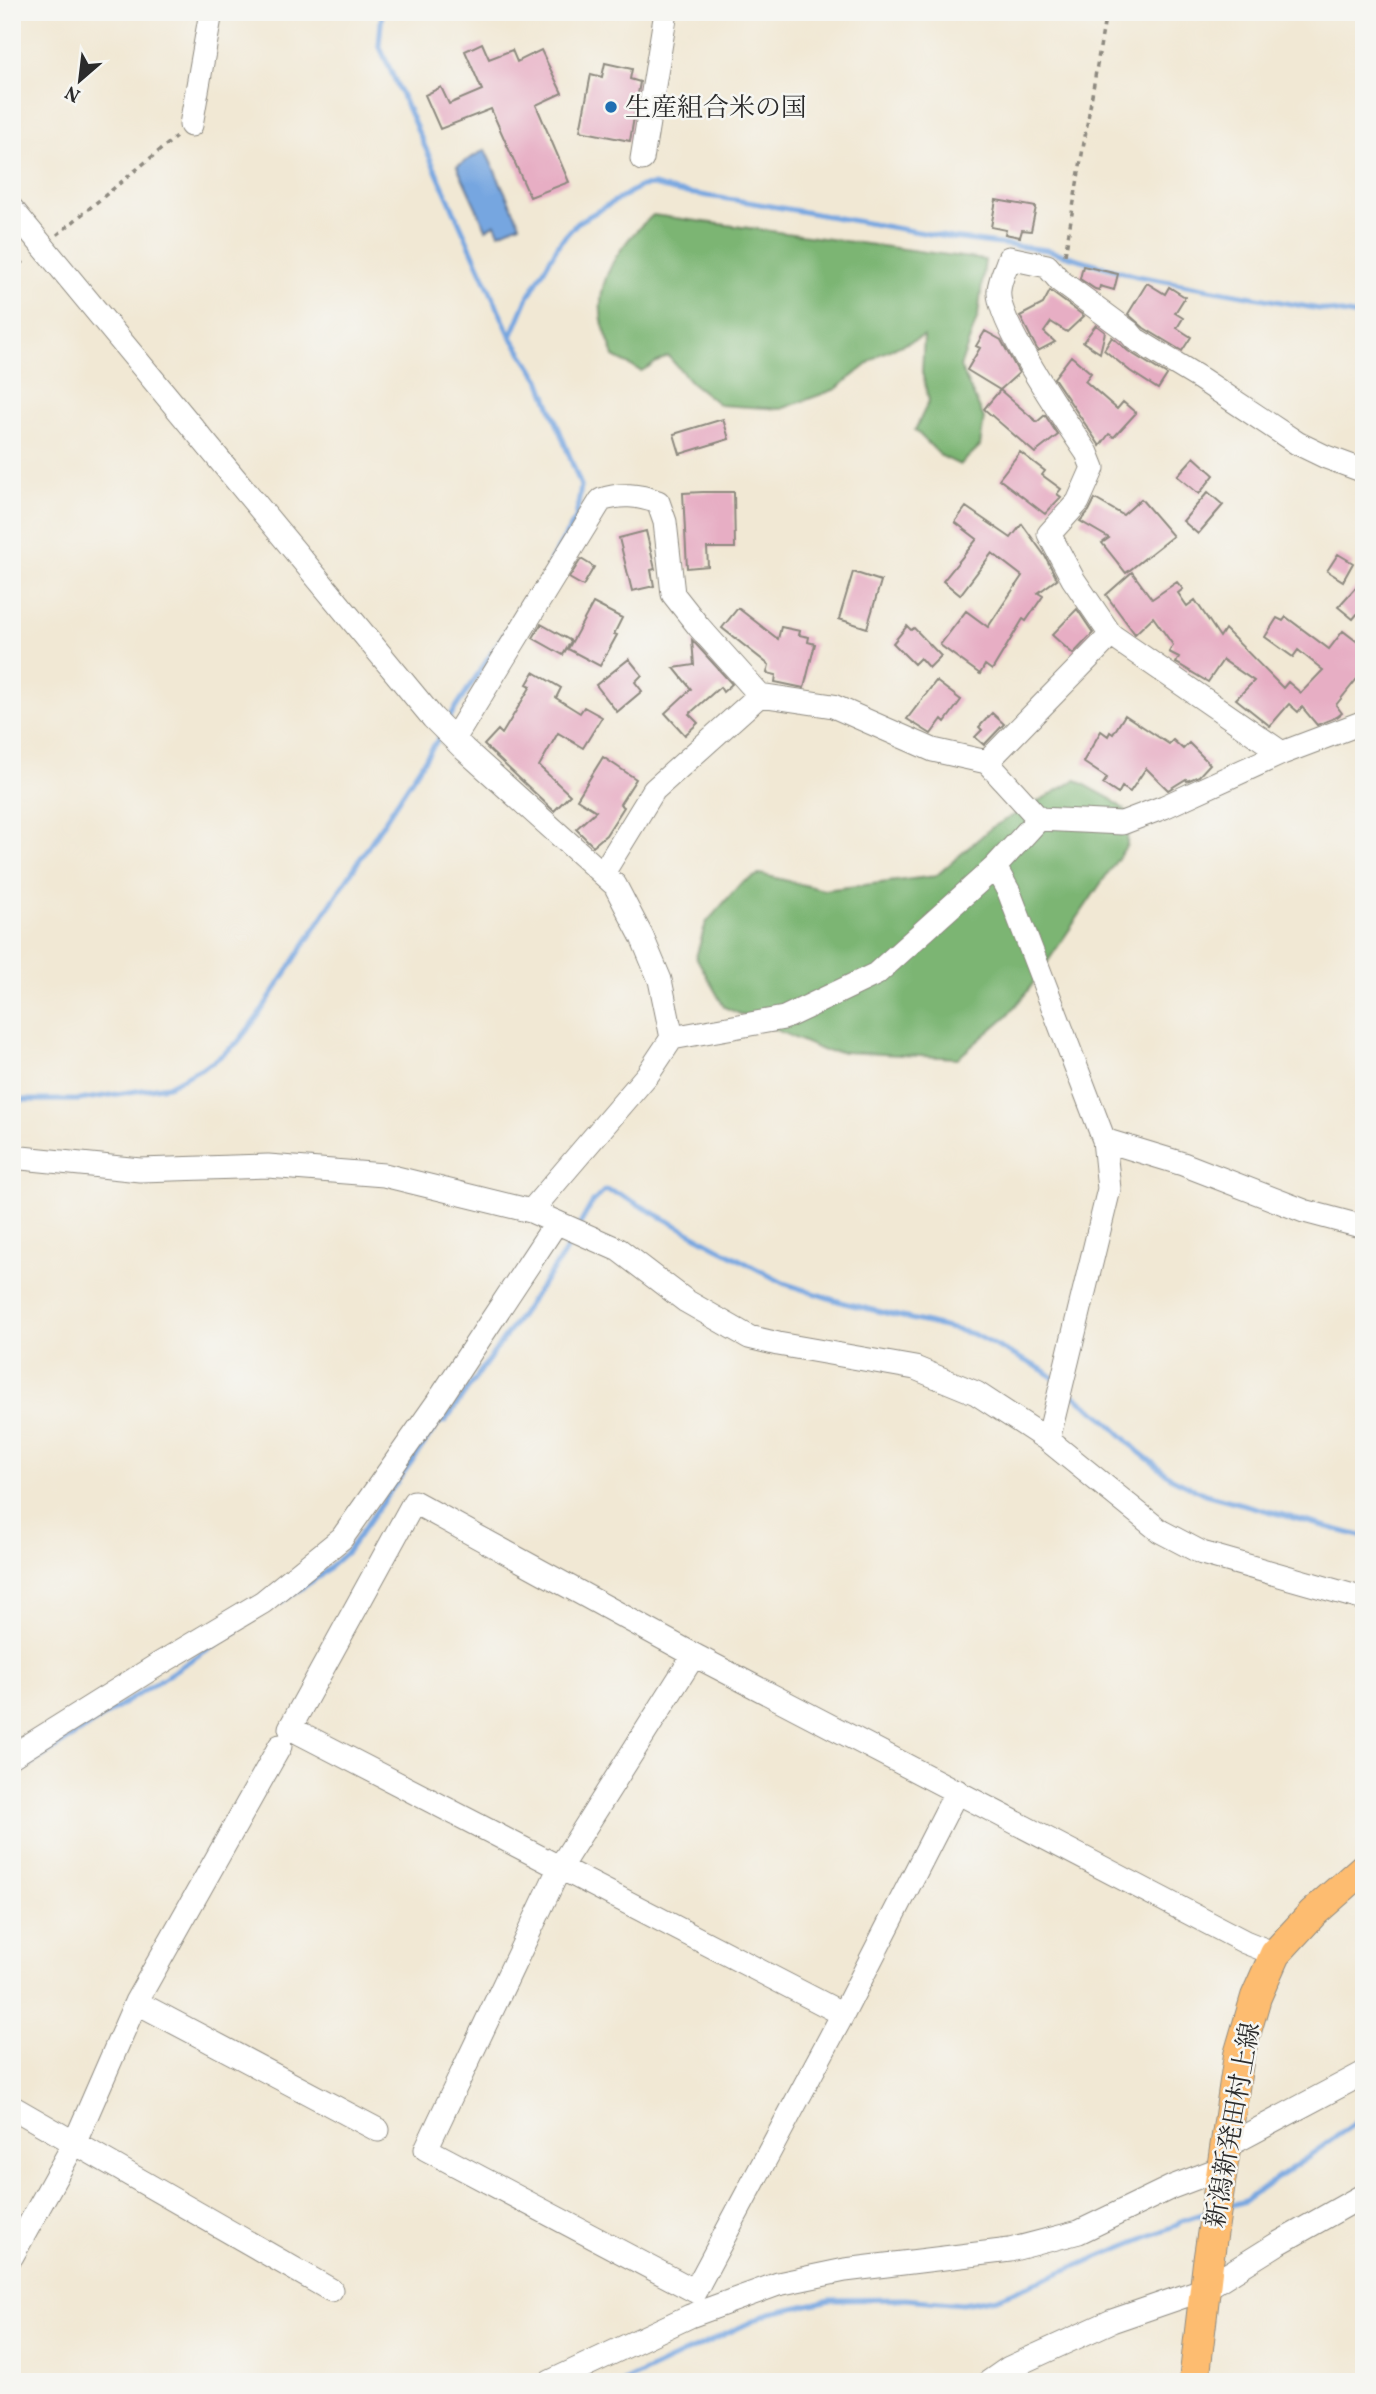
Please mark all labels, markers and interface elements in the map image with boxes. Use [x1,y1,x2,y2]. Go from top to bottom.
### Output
north arrow [46,46,116,116]
text: N [61,78,85,108]
place label: 生産組合米の国 [625,91,807,127]
marker: 生産組合米の国 [603,99,619,115]
street label: 新潟新発田村上線 [1198,2020,1270,2231]

